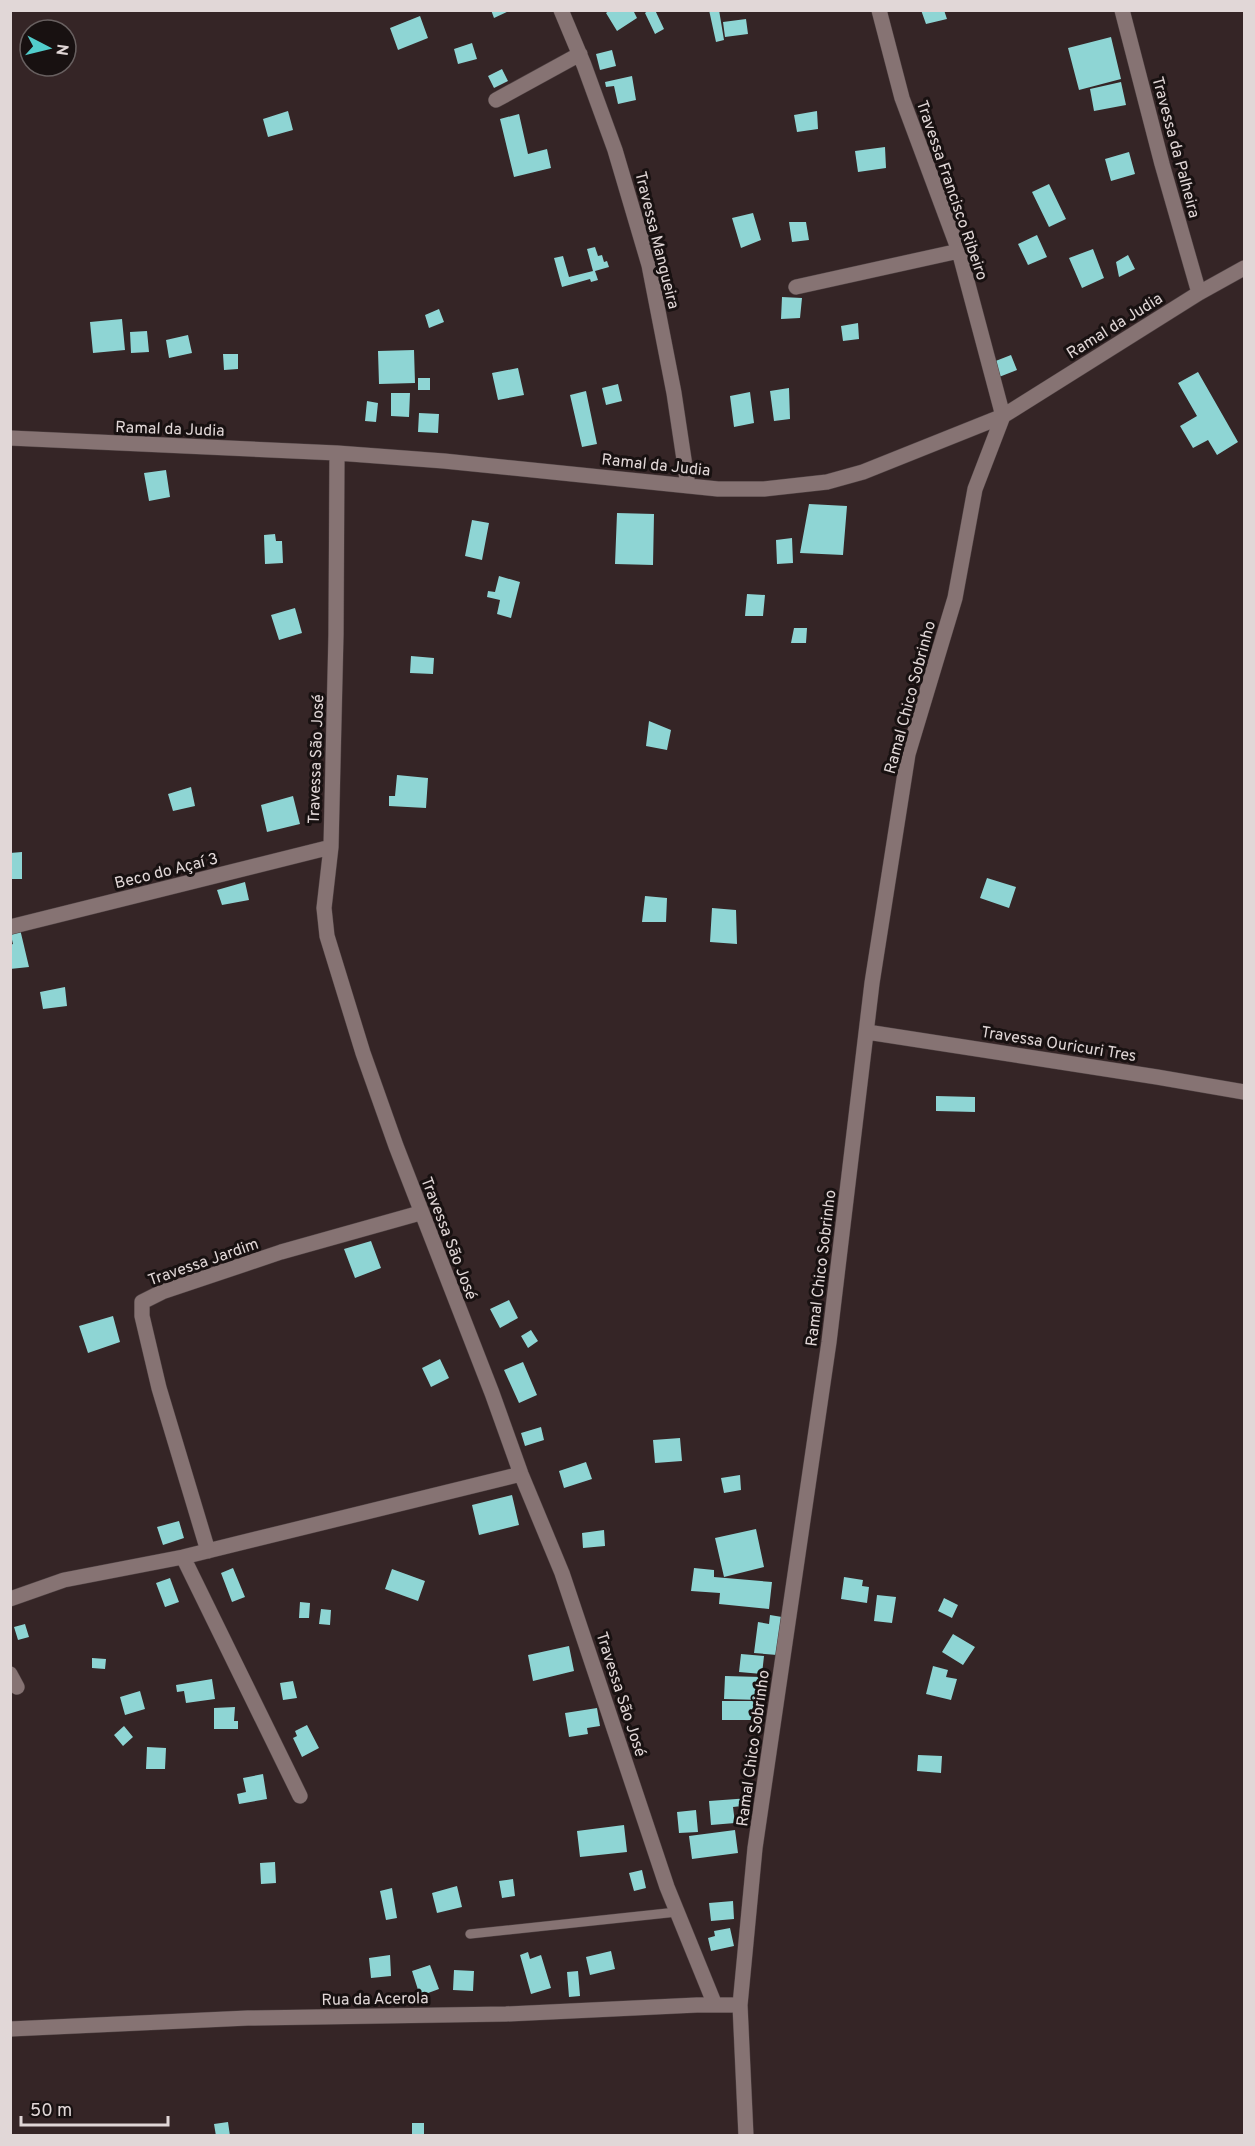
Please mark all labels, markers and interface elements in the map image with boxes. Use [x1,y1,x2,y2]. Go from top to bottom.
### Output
north arrow [18,18,78,78]
text: N [50,43,72,57]
street label: Travessa da Palheira [1147,75,1204,220]
street label: Travessa Francisco Ribeiro [911,98,991,283]
street label: Travessa Mangueira [629,170,683,311]
street label: Ramal da Judia [1063,289,1167,364]
street label: Ramal da Judia [115,418,225,442]
street label: Ramal da Judia [600,450,711,482]
street label: Ramal Chico Sobrinho [881,619,941,776]
street label: Travessa São José [305,694,329,824]
street label: Beco do Açaí 3 [113,849,220,894]
street label: Travessa Ouricuri Tres [980,1023,1138,1067]
street label: Travessa São José [416,1174,481,1303]
street label: Ramal Chico Sobrinho [802,1189,842,1348]
street label: Travessa Jardim [146,1235,262,1291]
street label: Travessa São José [591,1630,650,1760]
street label: Ramal Chico Sobrinho [733,1669,775,1828]
street label: Rua da Acerola [321,1989,429,2011]
scale bar [21,2089,168,2127]
text: 50 m [30,2100,72,2123]

